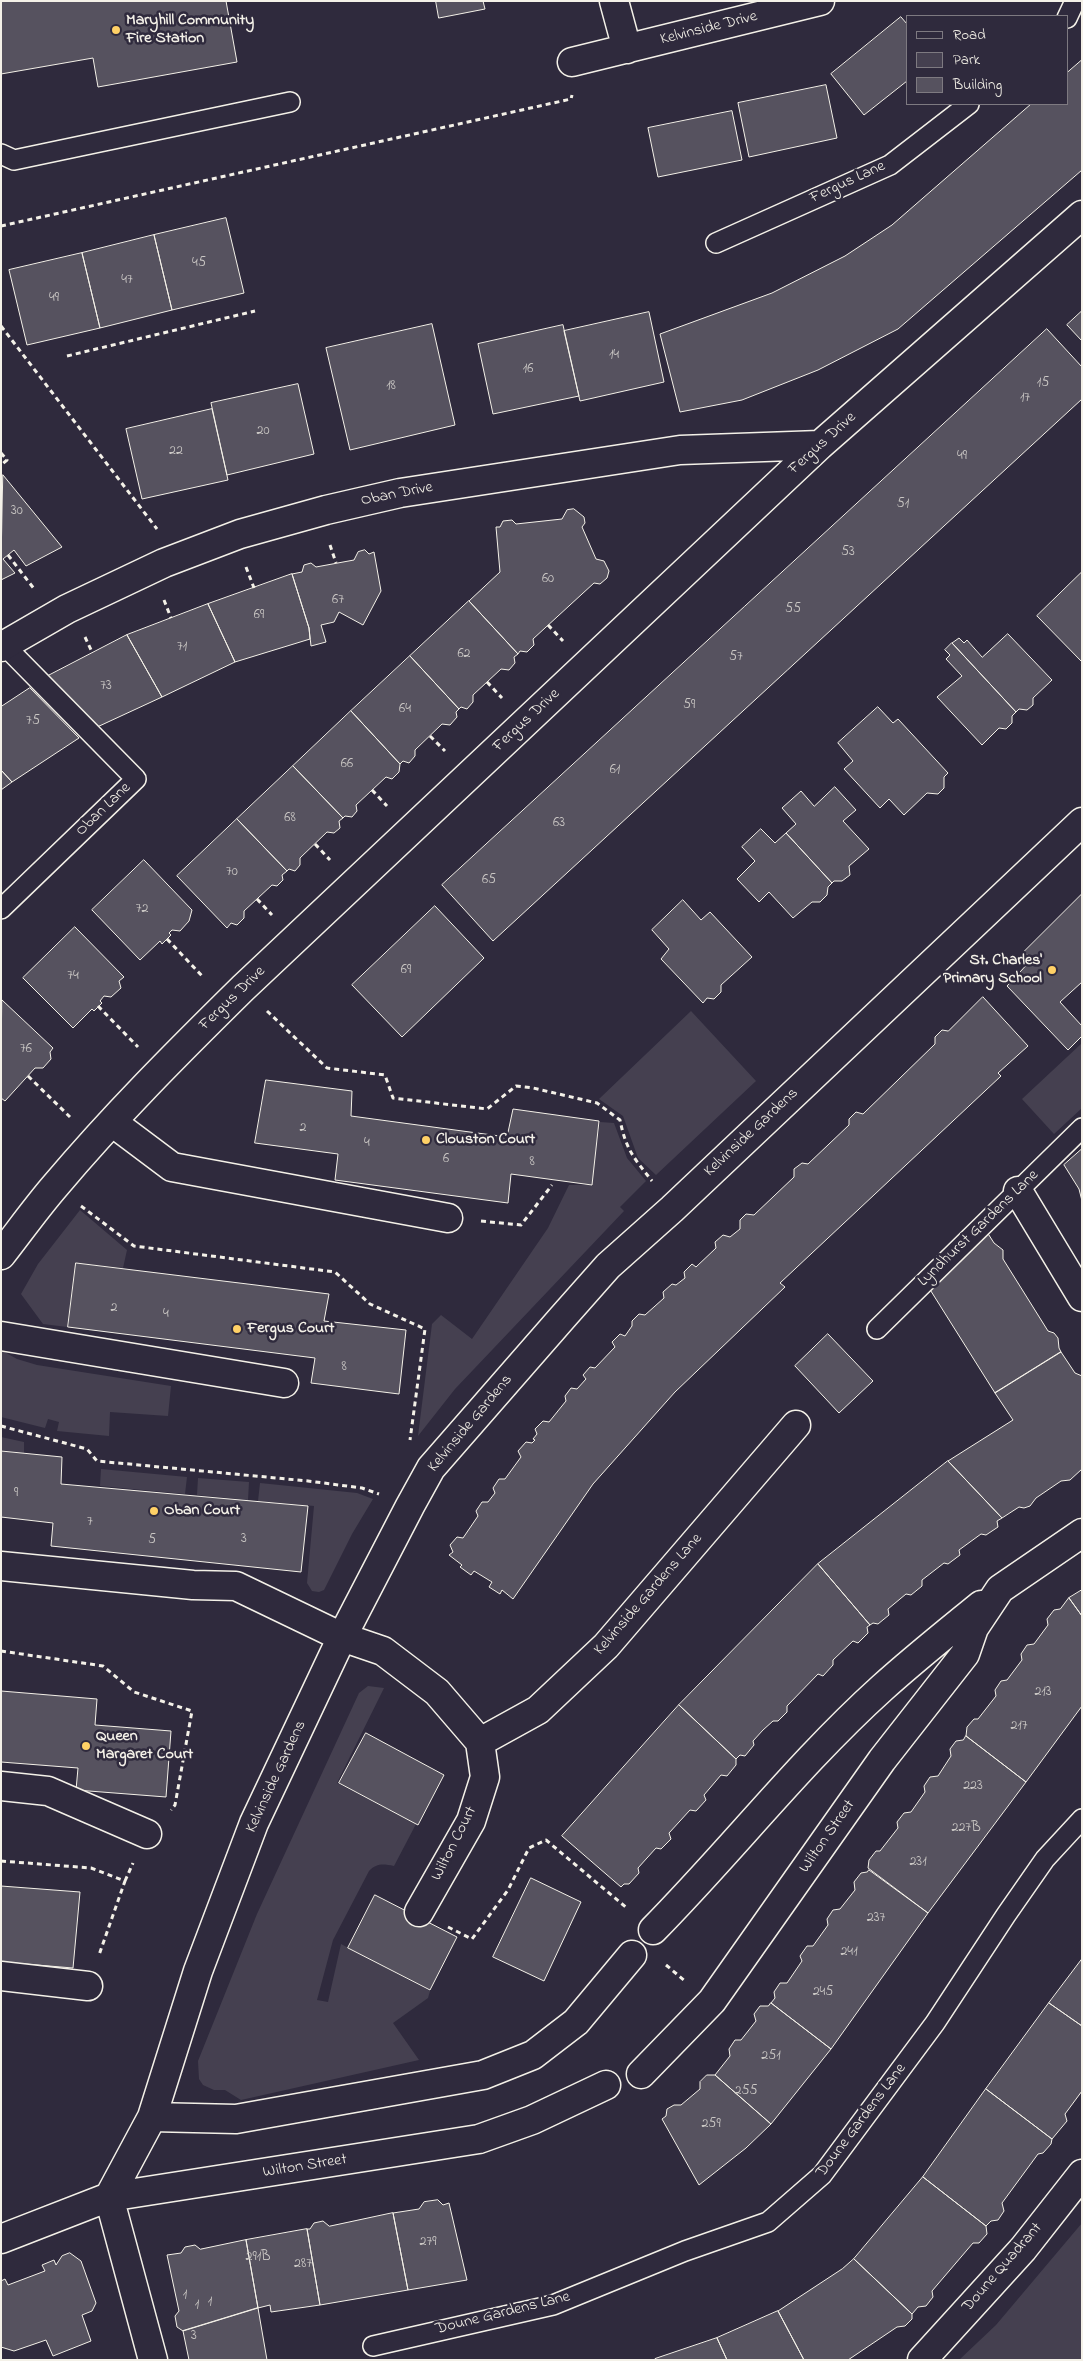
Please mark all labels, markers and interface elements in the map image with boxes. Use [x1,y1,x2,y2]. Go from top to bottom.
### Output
street label: Kelvinside Drive [659,8,759,50]
place label: Maryhill Community Fire Station [126,11,254,49]
legend [906,15,1068,105]
marker: Maryhill Community Fire Station [110,24,122,36]
text: Road [953,24,986,46]
text: Park [953,49,980,71]
text: Building [953,74,1002,96]
street label: Fergus Lane [807,157,889,209]
house number: 45 [192,256,206,272]
house number: 47 [121,273,133,289]
house number: 49 [49,291,59,307]
house number: 14 [609,348,619,364]
house number: 16 [523,362,533,378]
house number: 15 [1037,376,1049,392]
house number: 18 [386,379,396,395]
house number: 17 [1020,391,1030,407]
street label: Fergus Drive [785,409,861,479]
house number: 20 [256,424,270,440]
house number: 22 [169,444,183,460]
house number: 49 [957,449,967,465]
street label: Oban Drive [359,479,435,511]
house number: 51 [897,497,909,513]
house number: 30 [11,504,23,520]
house number: 53 [841,545,855,561]
house number: 60 [542,572,554,588]
house number: 67 [332,593,344,609]
house number: 55 [785,602,801,618]
house number: 69 [254,608,264,624]
house number: 71 [177,640,187,656]
house number: 62 [457,647,471,663]
house number: 57 [729,650,743,666]
house number: 73 [100,679,112,695]
street label: Fergus Drive [490,685,564,757]
house number: 59 [683,698,695,714]
house number: 64 [399,702,411,718]
house number: 75 [26,714,40,730]
house number: 66 [341,757,353,773]
house number: 61 [610,763,620,779]
street label: Oban Lane [72,779,136,841]
house number: 68 [284,811,296,827]
house number: 63 [553,816,565,832]
house number: 70 [226,865,238,881]
house number: 65 [482,873,496,889]
house number: 72 [136,902,148,918]
place label: St. Charles' Primary School [943,951,1042,989]
street label: Fergus Drive [196,963,270,1035]
house number: 69 [401,963,411,979]
marker: St. Charles' Primary School [1046,964,1058,976]
house number: 74 [67,969,79,985]
house number: 76 [20,1042,32,1058]
street label: Kelvinside Gardens [701,1085,803,1181]
house number: 2 [300,1121,306,1137]
place label: Clouston Court [436,1130,535,1150]
marker: Clouston Court [420,1134,432,1146]
house number: 4 [364,1136,370,1152]
house number: 6 [443,1152,449,1168]
house number: 8 [529,1155,535,1171]
street label: Lyndhurst Gardens Lane [915,1166,1043,1292]
house number: 2 [111,1301,117,1317]
house number: 4 [163,1307,169,1323]
place label: Fergus Court [247,1319,334,1339]
marker: Fergus Court [231,1323,243,1335]
house number: 8 [341,1360,347,1376]
street label: Kelvinside Gardens [425,1371,517,1477]
house number: 9 [14,1486,18,1502]
place label: Oban Court [164,1501,240,1521]
marker: Oban Court [148,1505,160,1517]
house number: 7 [87,1515,93,1531]
street label: Kelvinside Gardens Lane [591,1530,707,1660]
house number: 3 [241,1532,247,1548]
house number: 5 [148,1533,156,1549]
house number: 213 [1034,1685,1052,1701]
street label: Kelvinside Gardens [243,1718,311,1836]
house number: 217 [1010,1719,1028,1735]
place label: Queen Margaret Court [96,1727,193,1765]
marker: Queen Margaret Court [80,1740,92,1752]
house number: 223 [963,1779,983,1795]
street label: Wilton Street [796,1797,860,1877]
street label: Wilton Court [428,1804,482,1884]
house number: 227B [951,1821,981,1837]
house number: 231 [909,1855,927,1871]
house number: 237 [867,1911,885,1927]
house number: 241 [840,1945,858,1961]
house number: 245 [813,1985,833,2001]
house number: 251 [761,2049,781,2065]
street label: Doune Gardens Lane [813,2060,911,2182]
house number: 255 [735,2084,757,2100]
house number: 259 [701,2117,721,2133]
street label: Wilton Street [262,2151,348,2183]
street label: Doune Quadrant [959,2219,1047,2317]
house number: 279 [420,2235,436,2251]
house number: 291B [245,2250,271,2266]
house number: 287 [294,2257,312,2273]
house number: 1 [183,2288,187,2304]
street label: Doune Gardens Lane [434,2288,572,2340]
house number: 1 [208,2295,212,2311]
house number: 1 [195,2298,199,2314]
house number: 3 [191,2329,197,2345]

